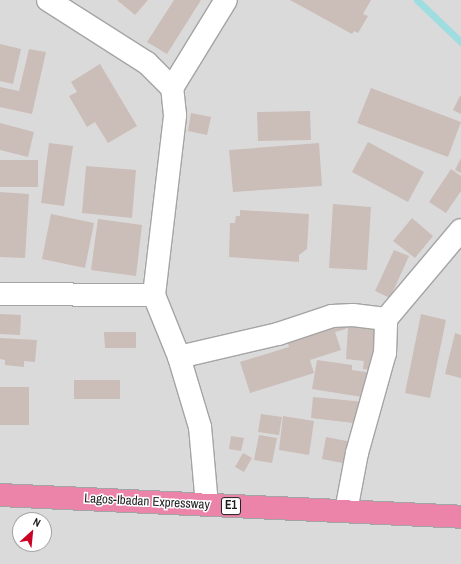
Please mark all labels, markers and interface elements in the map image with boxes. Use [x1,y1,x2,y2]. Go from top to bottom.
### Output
street label: Lagos-Ibadan Expressway [84,491,210,513]
road number: E1 [220,496,242,516]
north arrow [12,512,52,552]
text: N [31,514,43,530]

